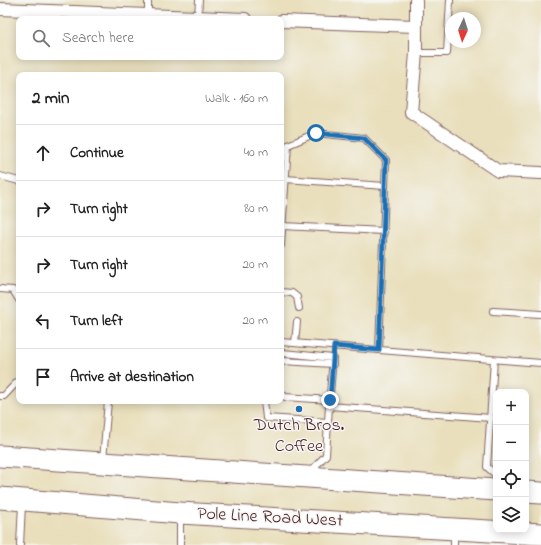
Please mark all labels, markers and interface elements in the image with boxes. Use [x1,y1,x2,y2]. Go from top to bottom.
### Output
north arrow [445,12,481,48]
search box [16,16,284,60]
icon: search [30,27,52,49]
text: Search here [62,27,134,49]
text: 2 min [32,86,69,111]
text: Walk · 160 m [205,89,268,108]
route start [307,124,325,142]
icon: ahead [32,142,54,164]
text: Continue [70,142,124,164]
text: 40 m [244,143,268,162]
icon: right [32,198,54,220]
text: Turn right [70,198,128,220]
text: 80 m [244,199,268,218]
icon: right [32,254,54,276]
text: Turn right [70,254,128,276]
text: 20 m [243,255,268,274]
icon: left [32,310,54,332]
text: Turn left [70,310,123,332]
text: 20 m [243,311,268,330]
icon: arrive [32,366,54,388]
text: Arrive at destination [70,366,194,388]
map controls [493,389,529,533]
button: + [493,389,529,425]
route end [321,391,339,409]
marker: Dutch Bros. Coffee [294,404,304,414]
place label: Dutch Bros. Coffee [253,413,345,460]
button: − [493,425,529,461]
button: locate [493,461,529,497]
button: layers [493,497,529,533]
street label: Pole Line Road West [196,501,344,535]

